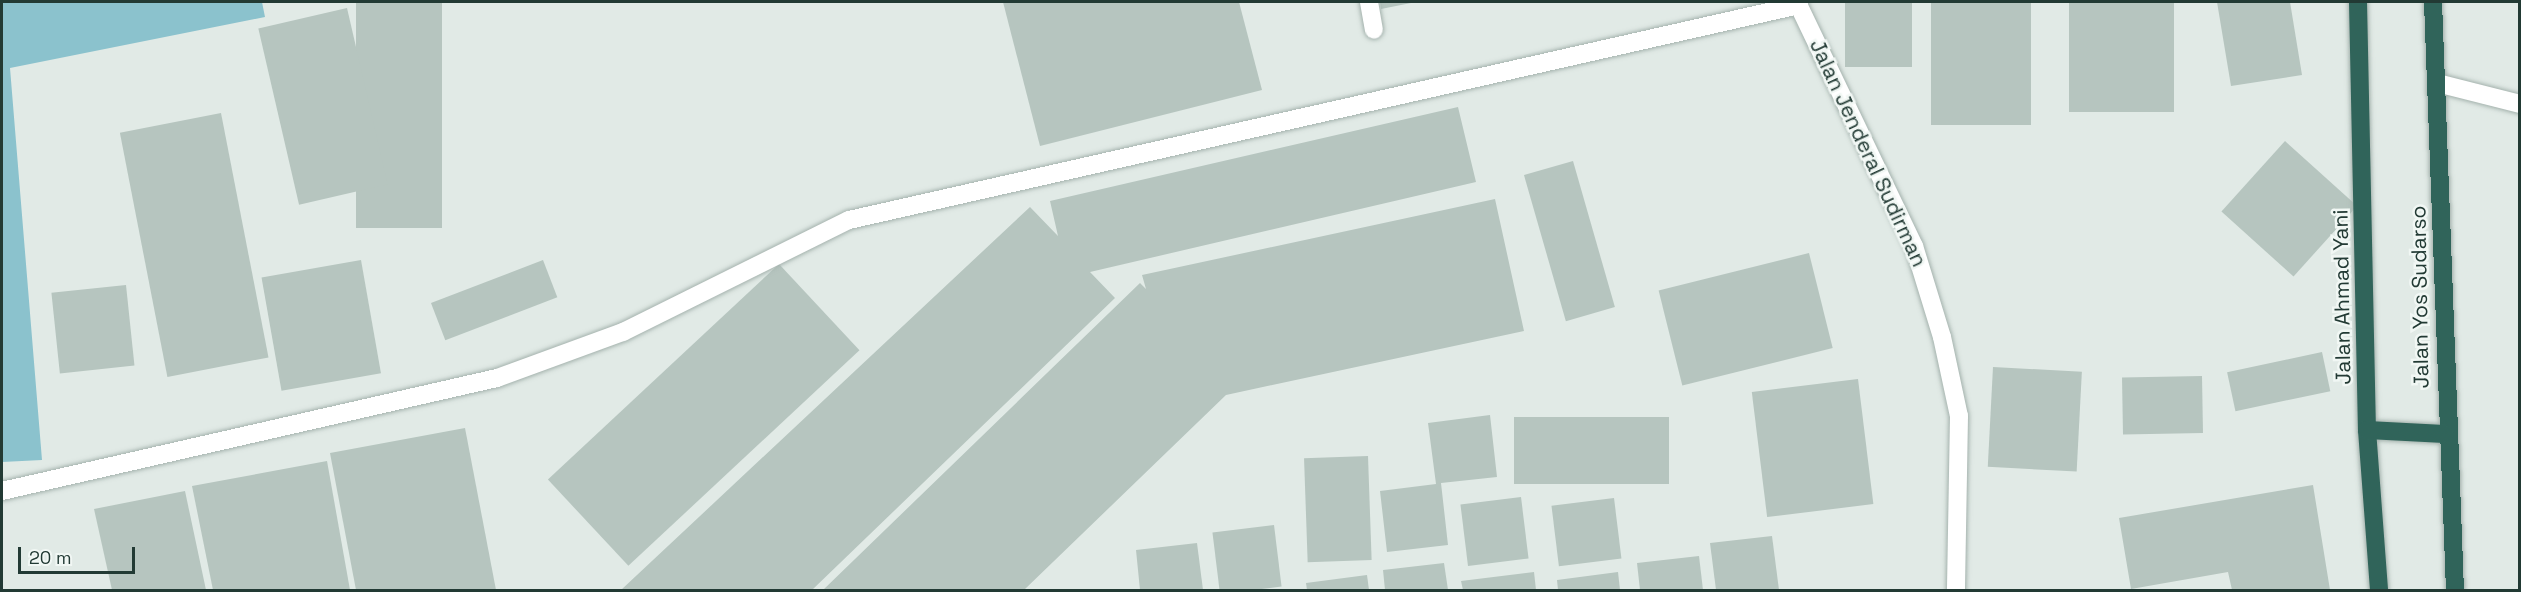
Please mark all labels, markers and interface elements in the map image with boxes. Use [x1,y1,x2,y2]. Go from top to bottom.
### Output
street label: Jalan Jenderal Sudirman [1804,35,1932,271]
street label: Jalan Yos Sudarso [2406,205,2434,389]
street label: Jalan Ahmad Yani [2328,209,2356,385]
scale bar [21,535,138,573]
text: 20 m [29,546,72,569]

